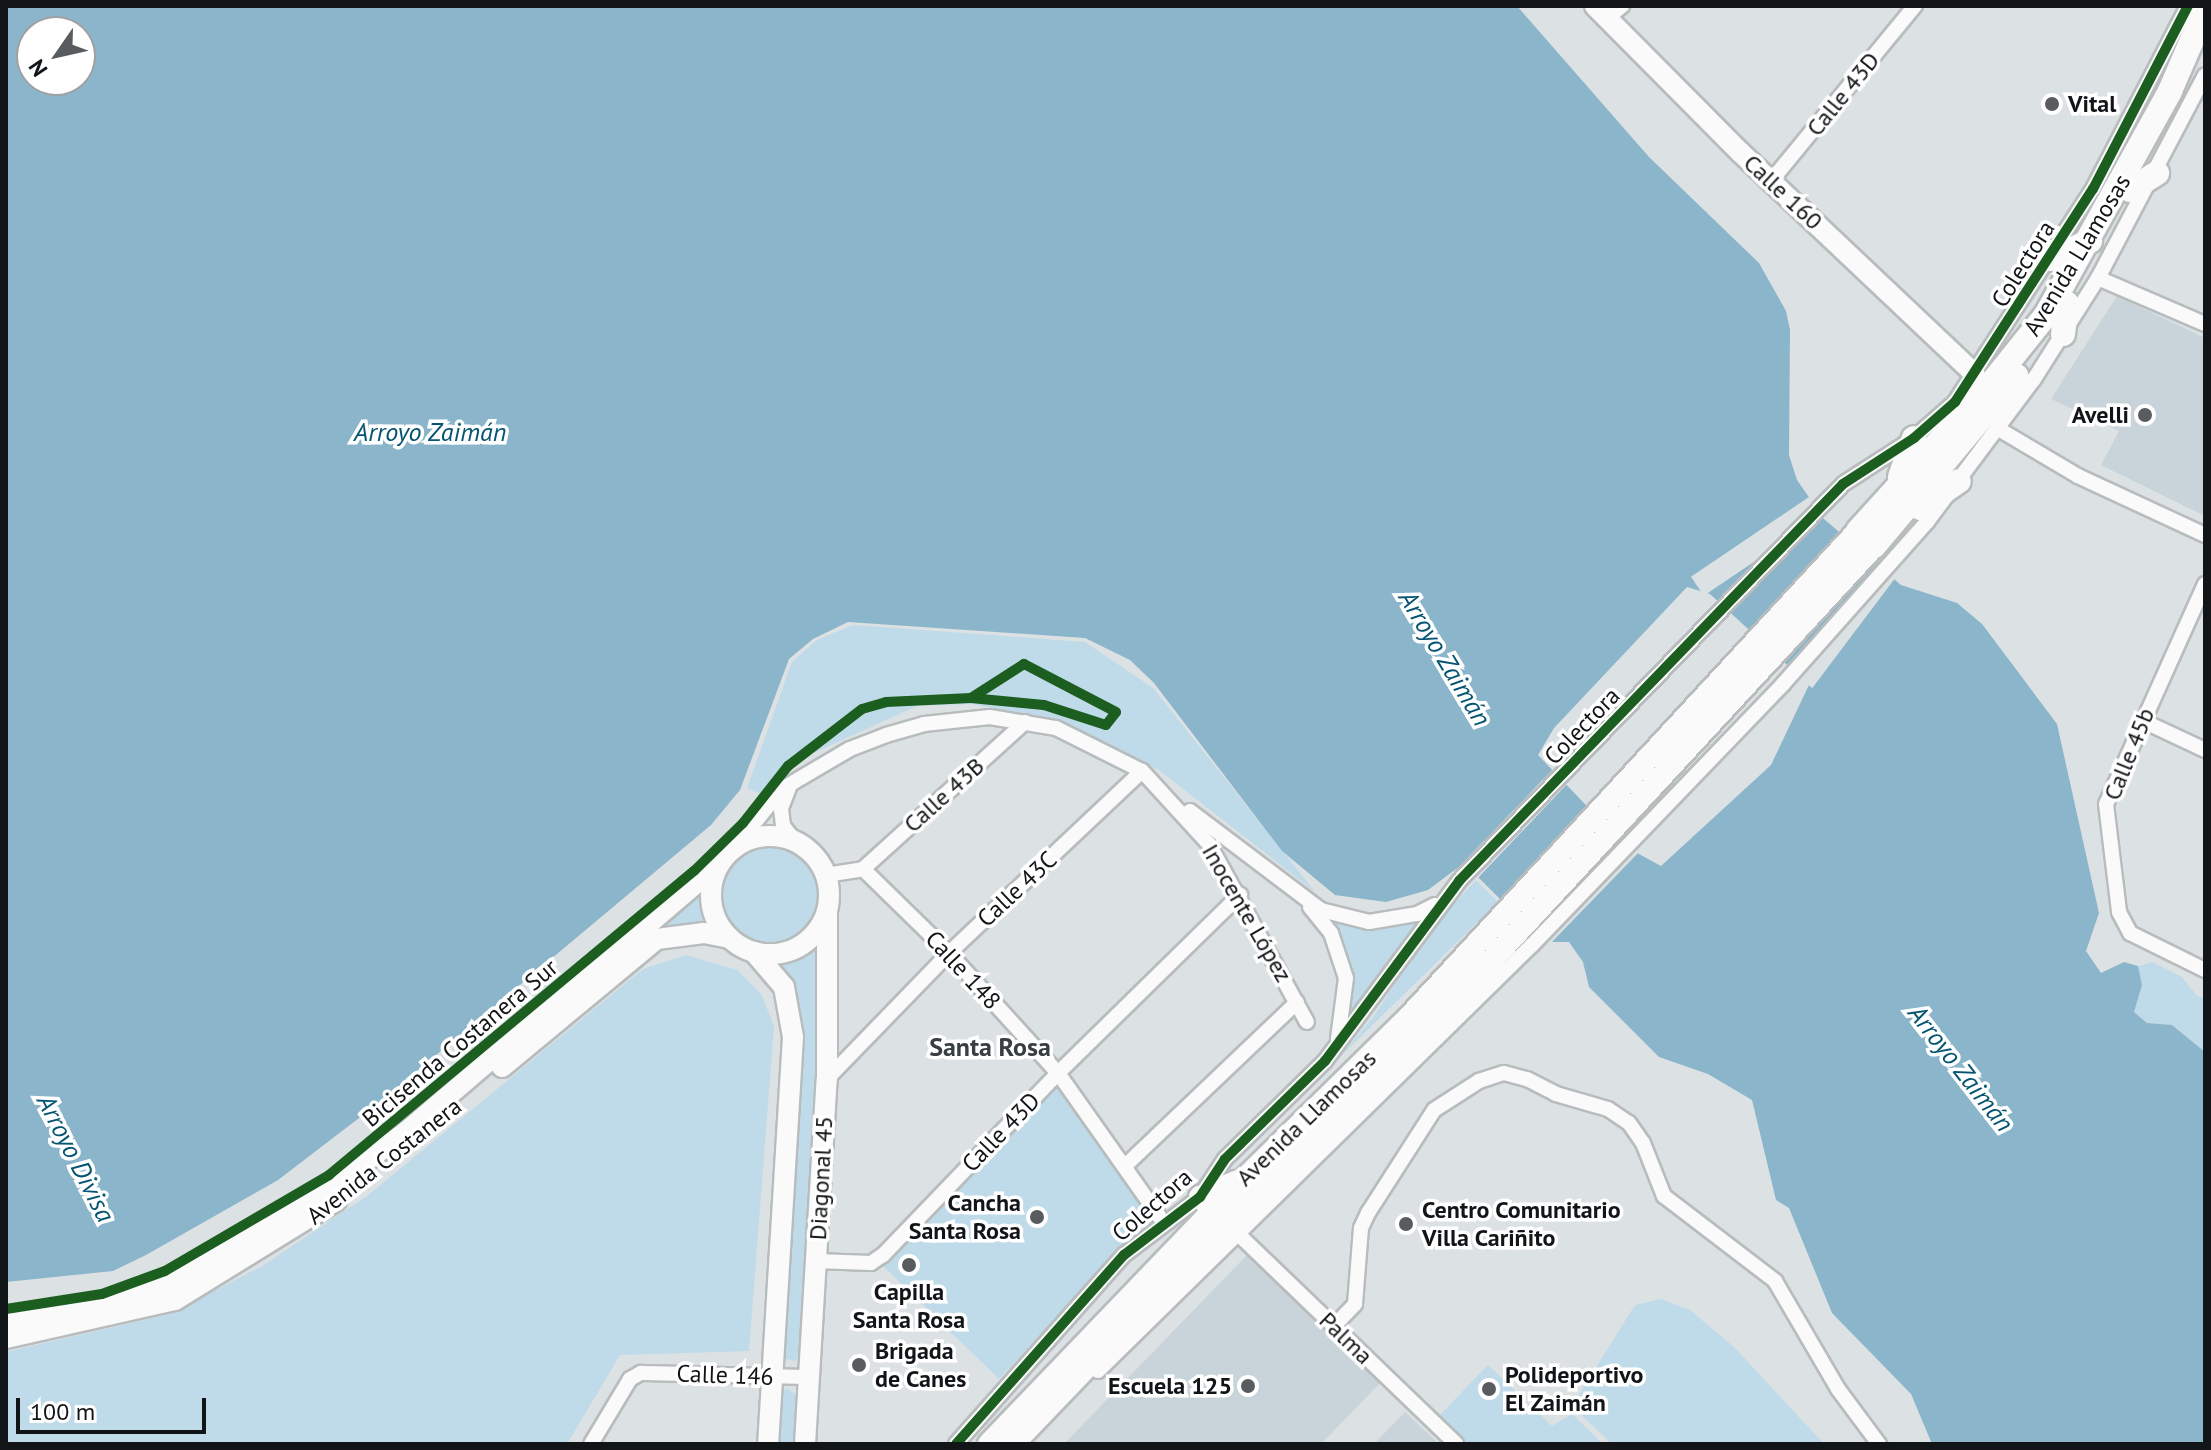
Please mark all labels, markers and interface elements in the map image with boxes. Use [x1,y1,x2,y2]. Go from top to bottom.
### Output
north arrow [16,16,96,96]
street label: Calle 43D [1800,46,1886,142]
text: N [22,54,53,82]
place label: Vital [2068,90,2116,118]
marker: Vital [2043,95,2061,113]
street label: Calle 160 [1738,148,1828,236]
street label: Avenida Llamosas [2017,169,2137,341]
street label: Colectora [1985,216,2061,312]
place label: Avelli [2072,401,2129,429]
marker: Avelli [2136,406,2154,424]
water label: Arroyo Zaimán [353,416,507,448]
water label: Arroyo Zaimán [1392,584,1498,732]
street label: Colectora [1538,681,1626,771]
street label: Calle 45b [2097,704,2161,804]
street label: Calle 43B [898,752,990,838]
street label: Inocente López [1196,839,1298,987]
street label: Calle 43C [971,845,1063,933]
street label: Calle 148 [919,925,1007,1015]
street label: Bicisenda Costanera Sur [357,953,563,1133]
water label: Arroyo Zaimán [1902,998,2020,1138]
district label: Santa Rosa [929,1031,1051,1063]
street label: Avenida Llamosas [1230,1044,1382,1192]
street label: Calle 43D [956,1086,1046,1178]
water label: Arroyo Divisa [31,1089,121,1227]
street label: Avenida Costanera [301,1092,467,1230]
street label: Diagonal 45 [803,1115,839,1241]
street label: Colectora [1106,1163,1198,1247]
place label: Cancha Santa Rosa [909,1189,1021,1245]
place label: Centro Comunitario Villa Cariñito [1422,1196,1621,1252]
marker: Cancha Santa Rosa [1028,1208,1046,1226]
marker: Centro Comunitario Villa Cariñito [1397,1215,1415,1233]
marker: Capilla Santa Rosa [900,1256,918,1274]
place label: Capilla Santa Rosa [853,1278,965,1334]
street label: Palma [1313,1306,1379,1370]
place label: Brigada de Canes [875,1337,967,1393]
marker: Brigada de Canes [850,1356,868,1374]
street label: Calle 146 [676,1359,774,1391]
place label: Polideportivo El Zaimán [1505,1361,1643,1417]
place label: Escuela 125 [1108,1372,1232,1400]
marker: Escuela 125 [1239,1377,1257,1395]
marker: Polideportivo El Zaimán [1480,1380,1498,1398]
scale bar [20,1382,210,1432]
text: 100 m [30,1396,95,1427]

